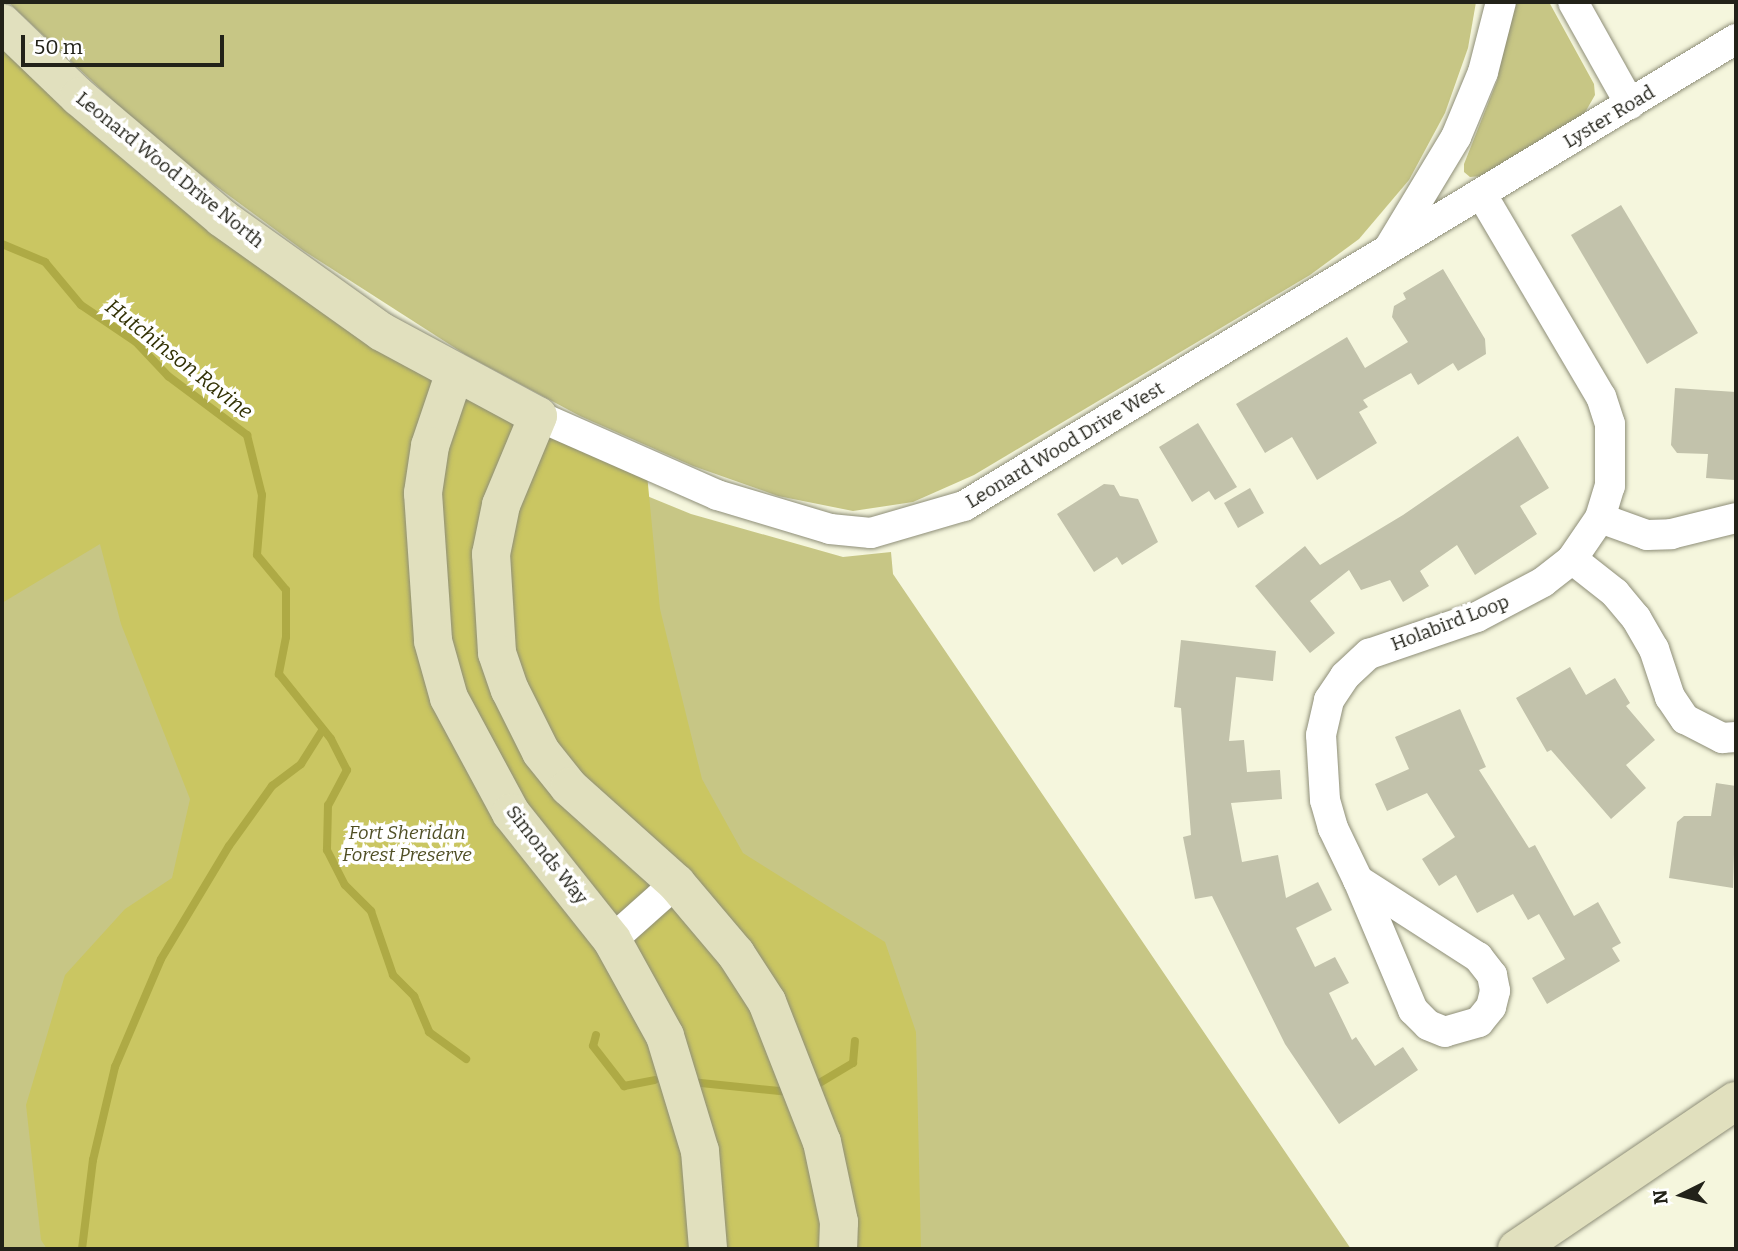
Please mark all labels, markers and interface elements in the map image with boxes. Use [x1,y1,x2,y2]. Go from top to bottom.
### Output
scale bar [24,21,228,65]
text: 50 m [34,34,83,60]
street label: Lyster Road [1559,81,1659,153]
street label: Leonard Wood Drive North [71,87,269,253]
water label: Hutchinson Ravine [100,294,258,424]
street label: Leonard Wood Drive West [962,377,1168,513]
street label: Holabird Loop [1388,590,1512,656]
street label: Simonds Way [501,801,593,909]
park label: Fort Sheridan Forest Preserve [342,822,472,866]
north arrow [1647,1160,1717,1230]
text: N [1648,1189,1673,1206]

